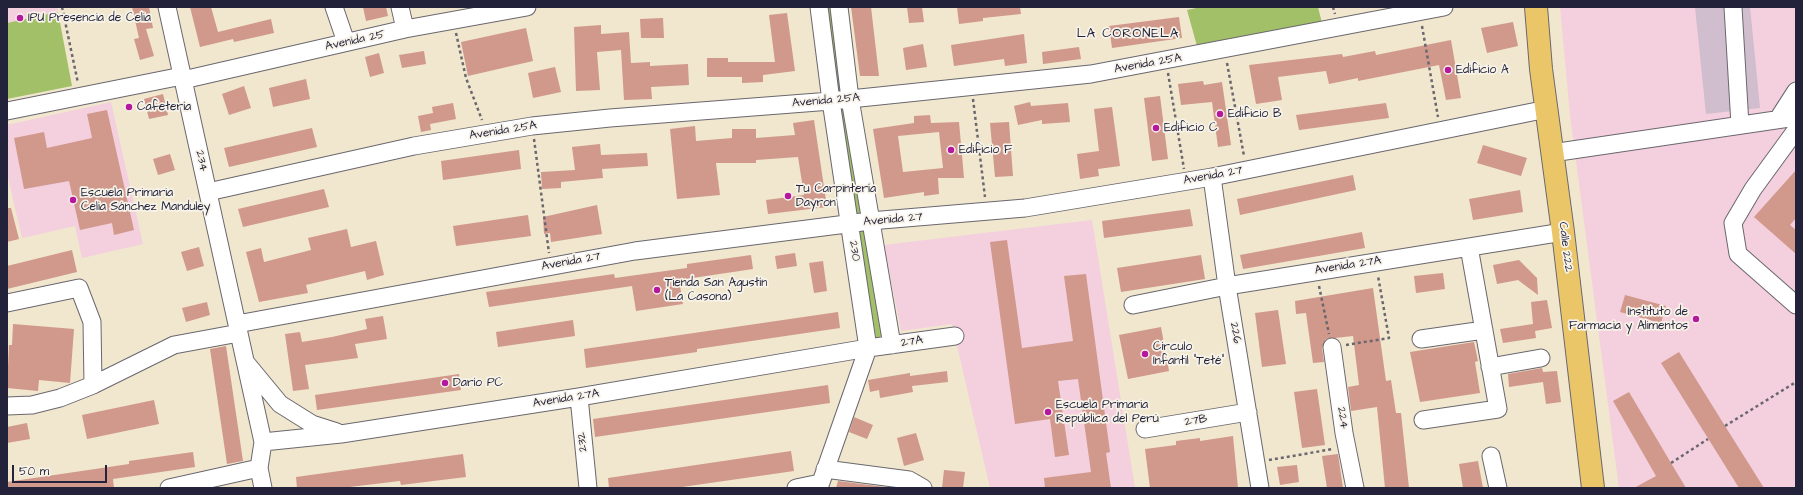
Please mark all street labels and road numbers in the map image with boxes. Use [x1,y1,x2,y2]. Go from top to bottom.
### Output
street label: Avenida 25 [324,28,386,54]
street label: Avenida 25A [1113,51,1183,77]
street label: Avenida 25A [791,91,861,111]
street label: Avenida 25A [468,119,538,143]
street label: 234 [192,149,210,173]
street label: Avenida 27 [1182,164,1244,188]
street label: Avenida 27 [863,210,923,230]
street label: Calle 222 [1555,221,1575,273]
street label: 230 [845,240,863,262]
street label: Avenida 27 [540,250,602,274]
street label: Avenida 27A [1314,254,1382,278]
street label: 226 [1226,321,1244,345]
street label: 27A [900,333,924,351]
street label: Avenida 27A [532,387,600,411]
street label: 224 [1333,406,1351,430]
street label: 27B [1184,412,1208,430]
street label: 232 [575,431,591,453]

